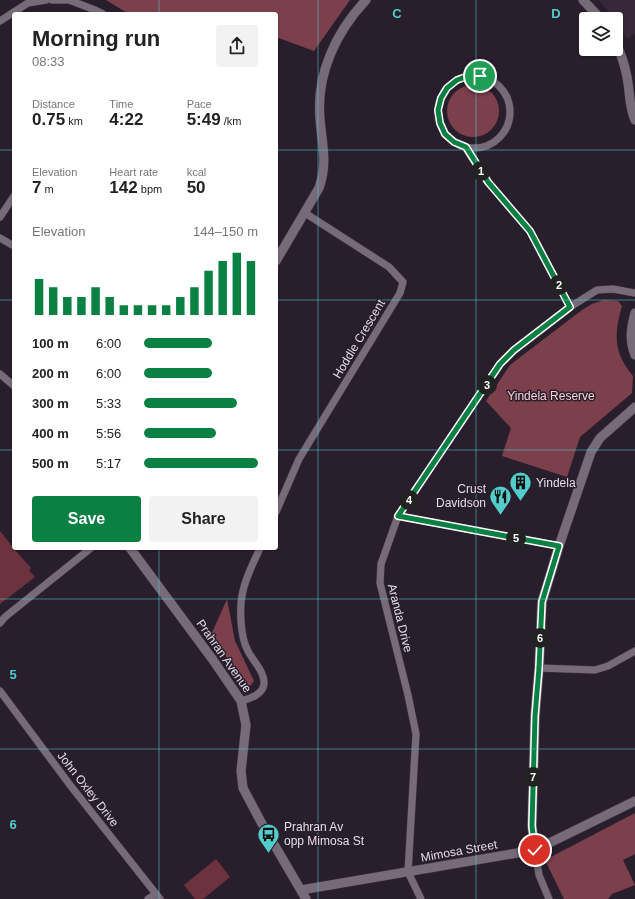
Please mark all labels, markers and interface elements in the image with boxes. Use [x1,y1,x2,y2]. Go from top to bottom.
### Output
text: C [392,6,402,21]
text: D [551,6,561,21]
map controls [579,12,623,56]
button: layers [579,12,623,56]
button: share [216,25,258,67]
text: Morning run [32,26,160,51]
text: 08:33 [32,54,65,69]
pin [463,59,497,93]
icon: arrive [469,65,491,87]
text: Distance [32,98,75,110]
text: Time [109,98,133,110]
text: Pace [187,98,212,110]
text: 0.75 [32,110,65,129]
text: 4:22 [109,110,143,129]
text: 5:49 [187,110,221,129]
text: km [65,115,83,127]
text: /km [221,115,241,127]
pin: 1 [471,161,491,181]
text: 1 [478,165,484,177]
text: Elevation [32,166,77,178]
text: Heart rate [109,166,158,178]
text: kcal [187,166,206,178]
text: 7 [32,178,41,197]
text: 142 [109,178,138,197]
text: 50 [187,178,206,197]
text: m [41,183,54,195]
text: bpm [138,183,162,195]
text: Elevation [32,224,85,239]
text: 144–150 m [193,224,258,239]
pin: 2 [549,275,569,295]
text: 2 [556,279,562,291]
street label: Hoddle Crescent [330,297,388,381]
text: 100 m [32,336,69,351]
text: 6:00 [96,336,121,351]
text: 200 m [32,366,69,381]
text: 6:00 [96,366,121,381]
pin: 3 [477,375,497,395]
text: 3 [484,379,490,391]
park label: Yindela Reserve [507,389,595,403]
text: 300 m [32,396,69,411]
text: 5:33 [96,396,121,411]
text: 400 m [32,426,69,441]
text: 5:56 [96,426,121,441]
text: 500 m [32,456,69,471]
text: 5:17 [96,456,121,471]
building icon: Yindela [508,470,534,503]
place label: Yindela [536,476,576,490]
place label: Crust Davidson [436,482,487,510]
restaurant icon: Crust Davidson [488,483,514,516]
pin: 4 [399,490,419,510]
text: 4 [406,494,412,506]
button: Save [32,496,141,542]
button: Share [149,496,258,542]
pin: 5 [506,528,526,548]
text: 5 [513,532,519,544]
street label: Aranda Drive [385,582,415,654]
street label: Prahran Avenue [194,617,255,695]
pin: 6 [530,628,550,648]
text: 6 [537,632,543,644]
text: 5 [9,667,17,682]
street label: John Oxley Drive [54,749,122,830]
pin: 7 [523,767,543,787]
text: 7 [530,771,536,783]
text: 6 [9,817,17,832]
place label: Prahran Av opp Mimosa St [284,820,365,848]
bus stop icon: Prahran Av opp Mimosa St [255,821,281,854]
pin [518,833,552,867]
street label: Mimosa Street [420,837,499,865]
icon: check [524,839,546,861]

